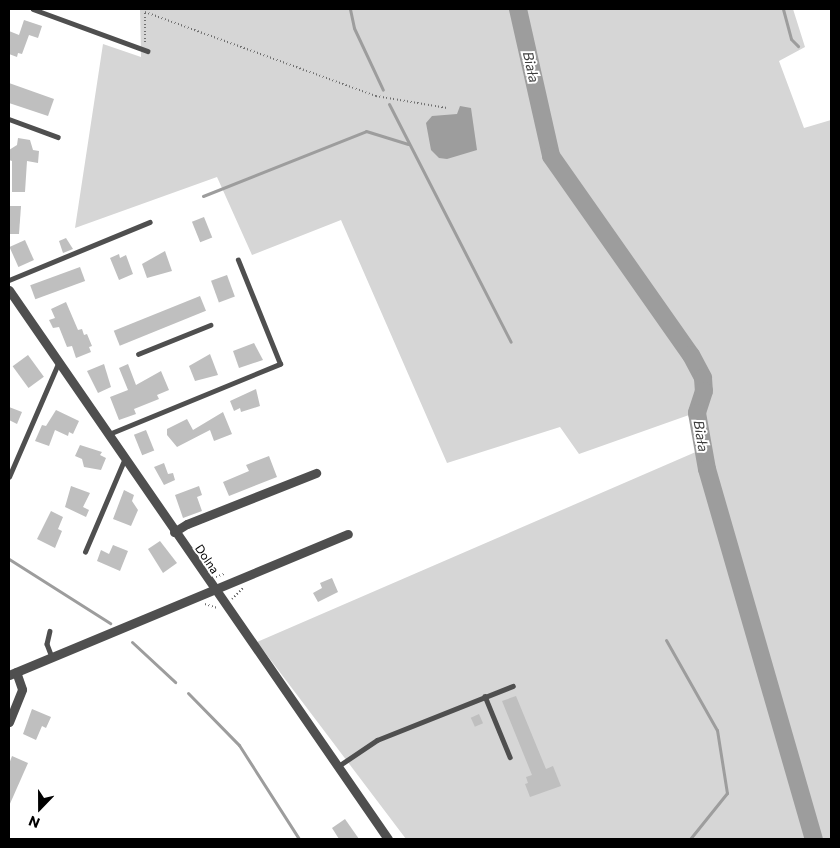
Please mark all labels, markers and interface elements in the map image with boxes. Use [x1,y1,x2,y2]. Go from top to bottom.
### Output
water label: Biała [519,50,543,84]
water label: Biała [690,419,712,453]
street label: Dolna [192,542,222,576]
north arrow [15,783,65,833]
text: N [26,813,42,832]

